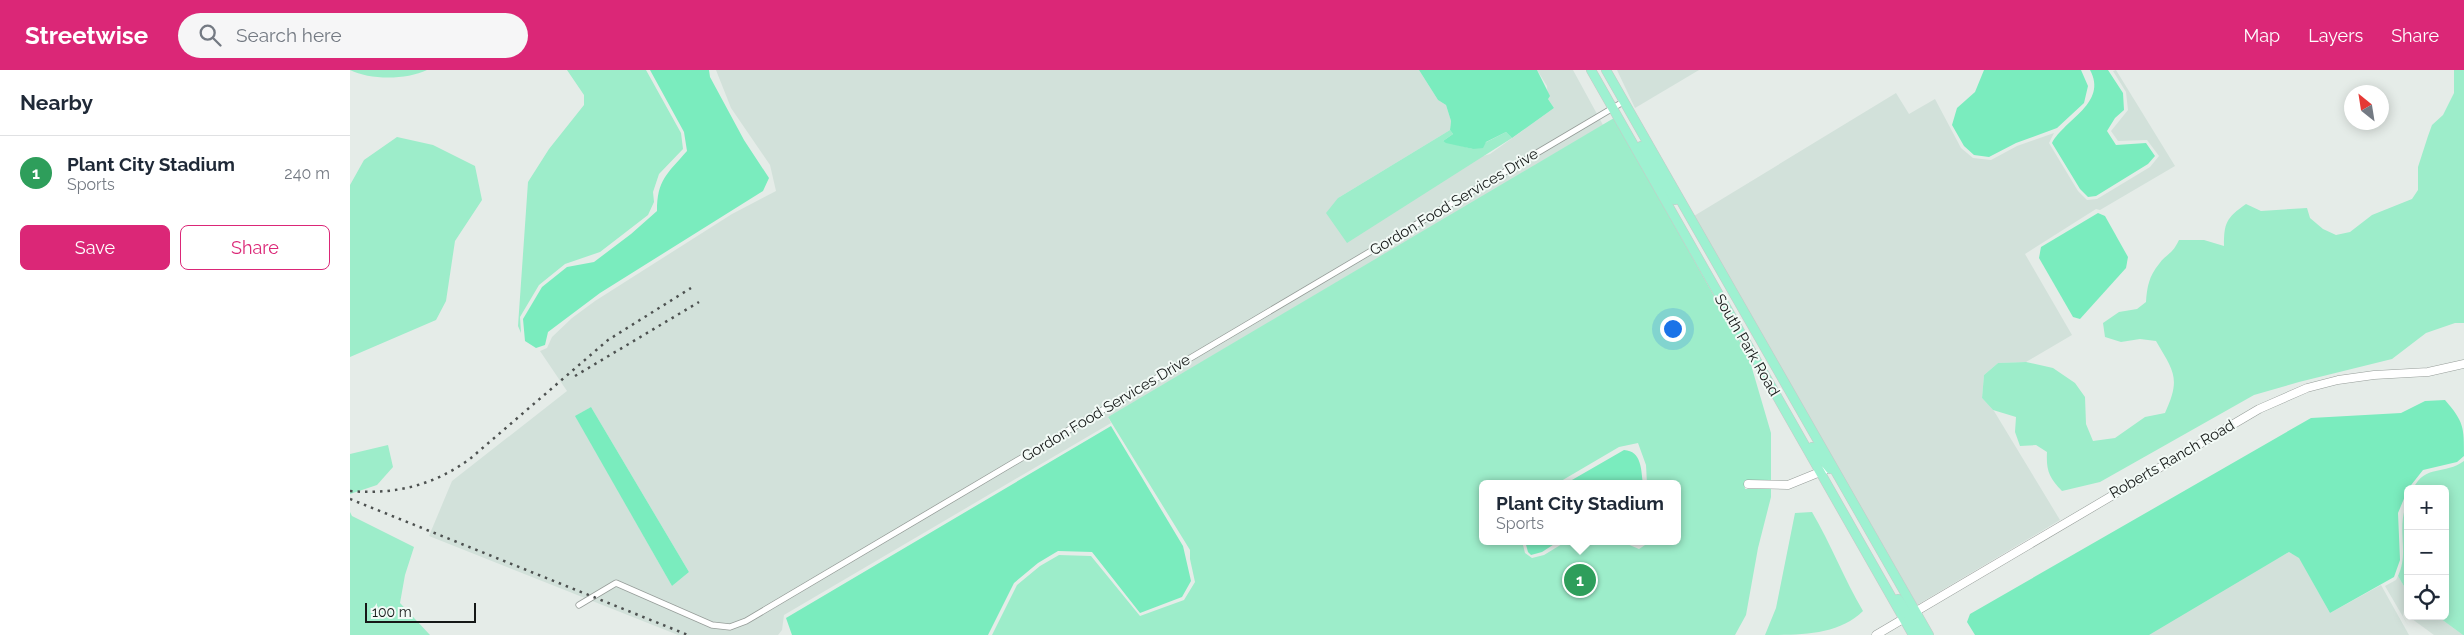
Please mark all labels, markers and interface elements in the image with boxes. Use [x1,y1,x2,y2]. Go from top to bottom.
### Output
search box [178,13,528,58]
text: Streetwise [25,21,148,50]
icon: search [196,21,224,49]
text: Search here [236,24,342,46]
text: Map [2244,25,2280,46]
text: Layers [2308,25,2363,46]
text: Share [2391,25,2439,46]
north arrow [2344,85,2389,130]
text: Nearby [20,90,93,115]
street label: Gordon Food Services Drive [1367,144,1542,259]
text: Plant City Stadium [67,153,235,175]
text: 1 [32,164,40,183]
text: 240 m [284,164,330,183]
text: Sports [67,175,115,194]
button: Save [20,225,170,270]
button: Share [180,225,330,270]
street label: South Park Road [1710,291,1784,399]
your location [1660,316,1686,342]
street label: Gordon Food Services Drive [1019,350,1194,465]
street label: Roberts Ranch Road [2106,416,2238,502]
popup [1479,480,1681,545]
map controls [2404,485,2449,620]
button: + [2404,485,2449,530]
text: Plant City Stadium [1496,492,1664,514]
text: Sports [1496,514,1544,533]
button: − [2404,530,2449,575]
pin: 1 [1564,561,1596,599]
button: locate [2404,575,2449,620]
scale bar [365,600,476,623]
text: 100 m [372,604,412,620]

